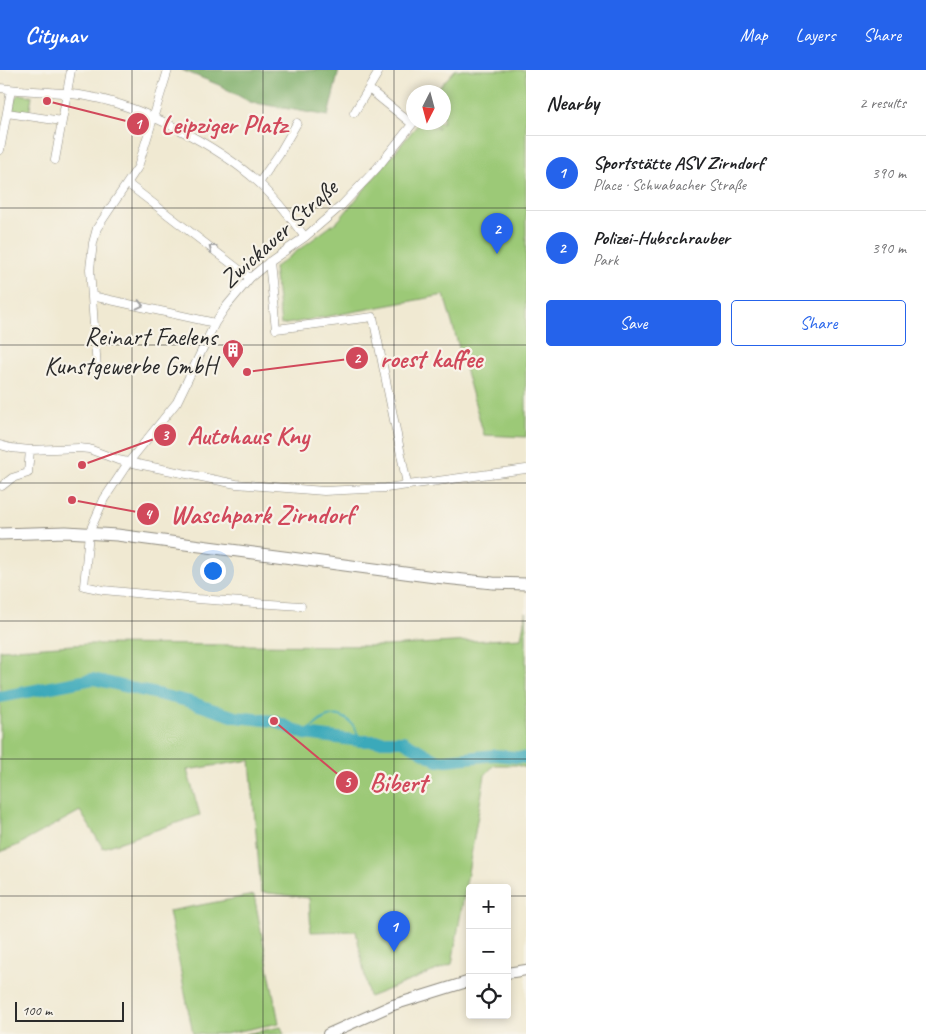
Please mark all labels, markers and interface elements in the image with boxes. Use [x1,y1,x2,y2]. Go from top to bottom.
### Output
text: Citynav [25,20,86,50]
text: Map [740,24,768,46]
text: Layers [796,24,835,46]
text: Share [863,24,901,46]
north arrow [406,85,451,130]
text: Nearby [546,90,599,116]
text: 2 results [859,93,906,113]
callout: Leipziger Platz [125,103,298,144]
text: Leipziger Platz [161,108,290,141]
text: 1 [135,115,144,134]
text: Sportstätte ASV Zirndorf [593,151,764,175]
text: 1 [558,163,566,183]
text: 390 m [872,163,906,183]
street label: Zwickauer Straße [213,171,346,295]
text: Place · Schwabacher Straße [593,175,746,195]
pin: 2 [481,213,513,254]
text: Polizei-Hubschrauber [593,226,730,250]
text: 2 [558,238,566,258]
text: 390 m [872,238,906,258]
one-way arrow [208,245,217,254]
text: Park [593,250,618,270]
one-way arrow [135,299,144,310]
button: Save [546,300,721,346]
button: Share [731,300,906,346]
place label: Reinart Faelens Kunstgewerbe GmbH [44,321,221,382]
callout: roest kaffee [344,337,492,378]
building icon: Reinart Faelens Kunstgewerbe GmbH [221,338,245,369]
text: roest kaffee [380,342,485,375]
text: 2 [354,349,362,368]
callout: Autohaus Kny [152,415,319,456]
text: Autohaus Kny [187,419,311,452]
text: 3 [162,426,170,445]
callout: Waschpark Zirndorf [135,493,364,534]
text: Waschpark Zirndorf [170,498,360,531]
text: 4 [145,505,154,524]
your location [200,558,226,584]
callout: Bibert [334,762,436,803]
text: Bibert [369,766,431,799]
text: 5 [344,773,352,792]
map controls [466,884,511,1019]
button: + [466,884,511,929]
pin: 1 [378,911,410,952]
button: − [466,929,511,974]
button: locate [466,974,511,1019]
scale bar [15,999,124,1022]
text: 100 m [22,1002,52,1019]

